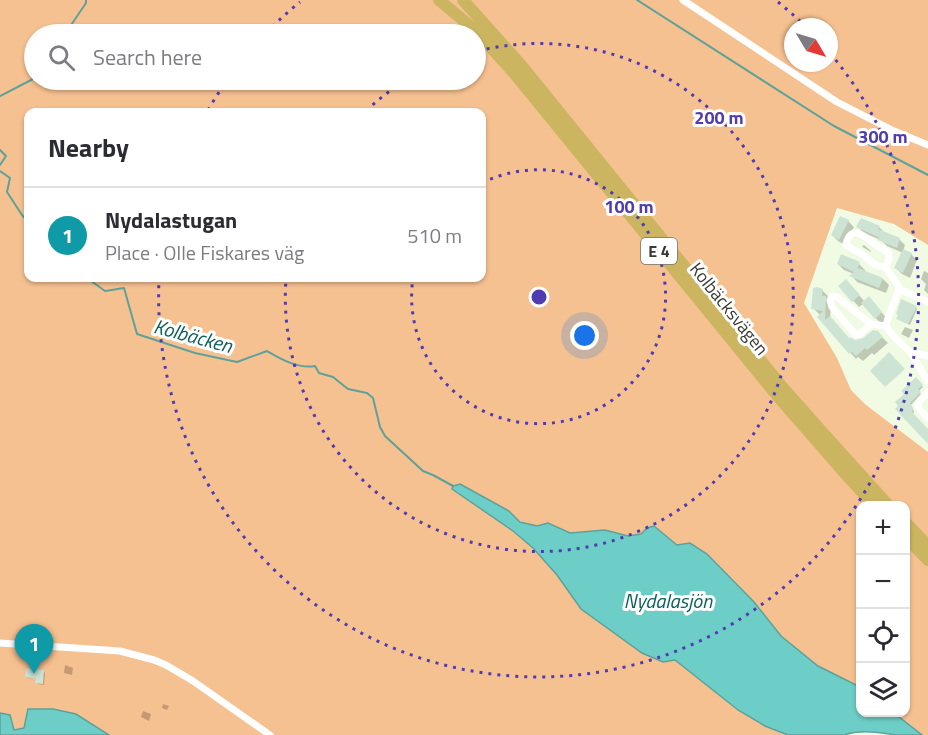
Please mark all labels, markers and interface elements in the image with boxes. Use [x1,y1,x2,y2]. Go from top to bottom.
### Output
north arrow [784,18,838,72]
search box [24,24,486,90]
text: Search here [93,40,202,74]
icon: search [45,41,78,74]
text: 200 m [694,104,744,131]
text: 300 m [858,123,908,150]
text: Nearby [48,128,129,167]
text: 100 m [604,193,654,220]
text: Nydalastugan [105,203,237,237]
text: 1 [62,220,73,251]
text: 510 m [407,220,462,251]
text: Place · Olle Fiskares väg [105,237,304,268]
road number: E 4 [641,238,677,264]
street label: Kolbäcksvägen [684,257,775,361]
centre of rings [529,287,549,307]
water label: Kolbäcken [150,310,237,361]
your location [570,321,599,350]
map controls [856,501,910,717]
button: + [856,501,910,555]
button: − [856,555,910,609]
water label: Nydalasjön [624,585,713,616]
button: locate [856,609,910,663]
pin: 1 [15,624,54,674]
button: layers [856,663,910,717]

